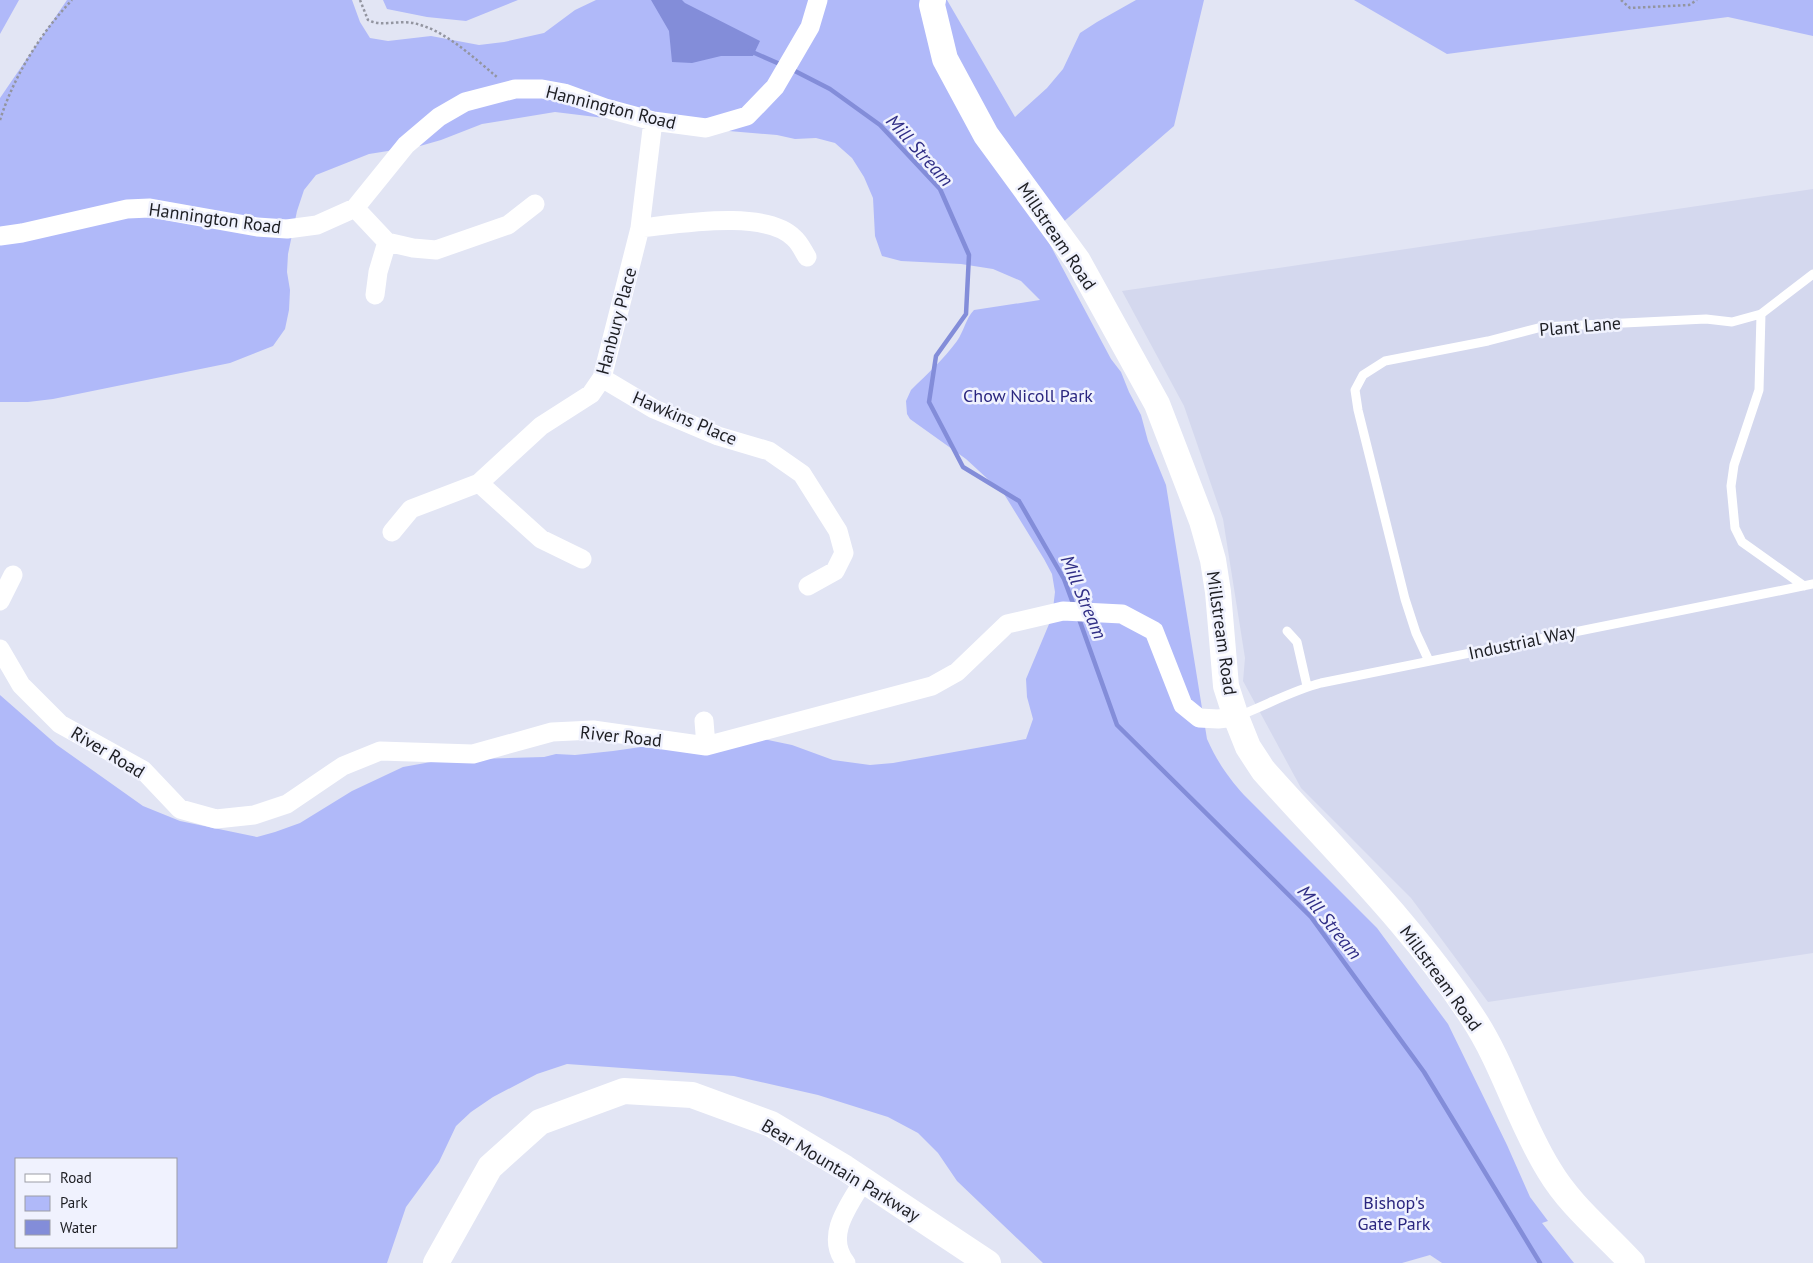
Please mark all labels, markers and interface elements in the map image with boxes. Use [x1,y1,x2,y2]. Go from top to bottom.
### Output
street label: Hannington Road [544,80,678,134]
water label: Mill Stream [881,109,959,191]
street label: Millstream Road [1013,178,1101,294]
street label: Hannington Road [147,197,283,239]
street label: Hanbury Place [591,265,641,377]
street label: Plant Lane [1538,311,1622,341]
park label: Chow Nicoll Park [963,384,1093,407]
street label: Hawkins Place [629,386,741,450]
water label: Mill Stream [1056,551,1112,643]
street label: Millstream Road [1202,570,1242,696]
street label: Industrial Way [1466,619,1578,665]
street label: River Road [579,720,663,752]
street label: River Road [67,721,149,783]
water label: Mill Stream [1293,880,1367,964]
street label: Millstream Road [1395,921,1487,1035]
street label: Bear Mountain Parkway [757,1114,925,1227]
legend [15,1158,178,1248]
text: Road [60,1168,92,1187]
park label: Bishop's Gate Park [1358,1191,1431,1235]
text: Park [60,1193,88,1212]
text: Water [60,1218,97,1237]

